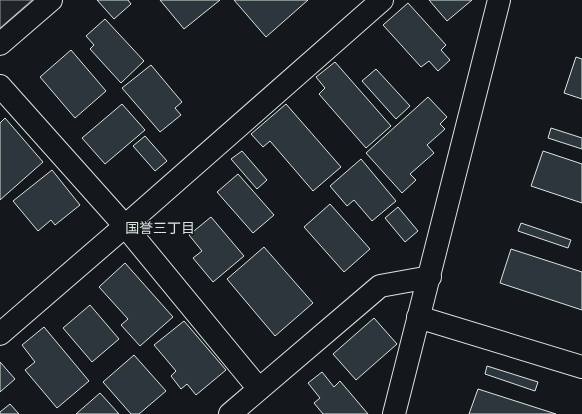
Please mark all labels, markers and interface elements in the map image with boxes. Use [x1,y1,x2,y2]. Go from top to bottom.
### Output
district label: 国誉三丁目 [125,219,195,237]

